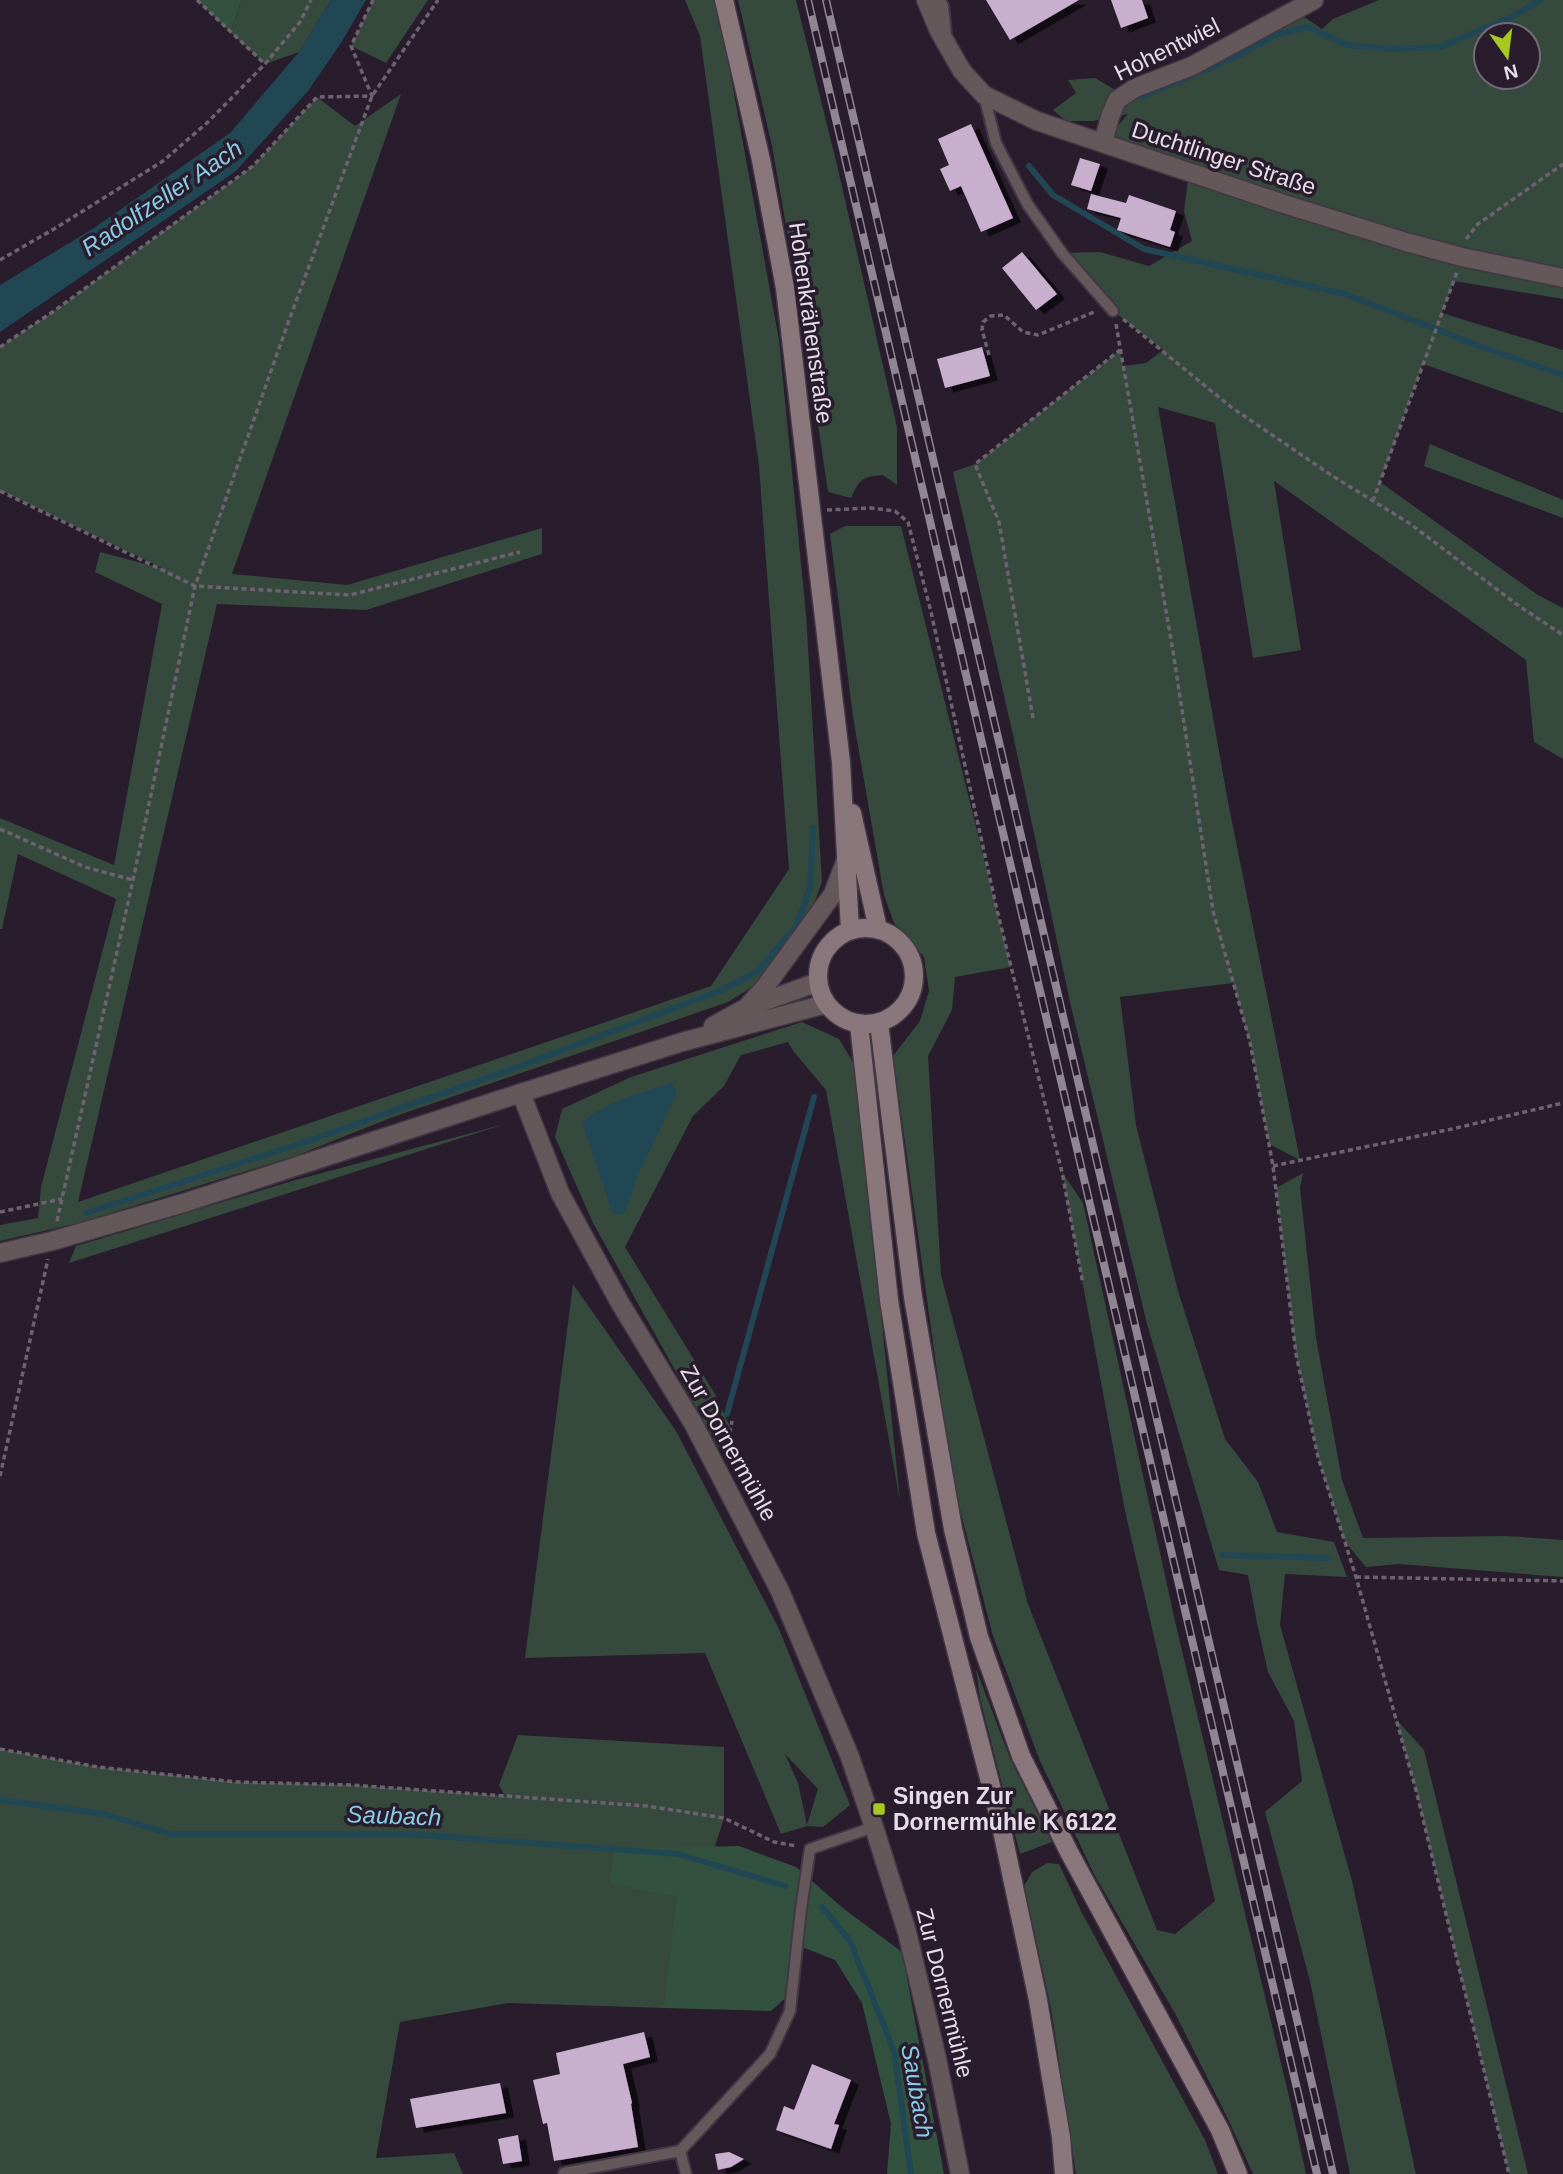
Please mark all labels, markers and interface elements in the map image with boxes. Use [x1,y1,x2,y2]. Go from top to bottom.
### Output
street label: Hohentwiel [1110,12,1224,86]
north arrow [1472,21,1542,91]
text: N [1502,60,1520,84]
street label: Duchtlinger Straße [1129,116,1319,200]
water label: Radolfzeller Aach [77,134,247,261]
street label: Hohenkrähenstraße [784,221,838,425]
street label: Zur Dornermühle [675,1361,783,1525]
place label: Singen Zur Dornermühle K 6122 [893,1783,1117,1835]
water label: Saubach [346,1800,442,1831]
marker: Singen Zur Dornermühle K 6122 [871,1801,887,1817]
street label: Zur Dornermühle [911,1906,979,2080]
water label: Saubach [896,2042,939,2140]

